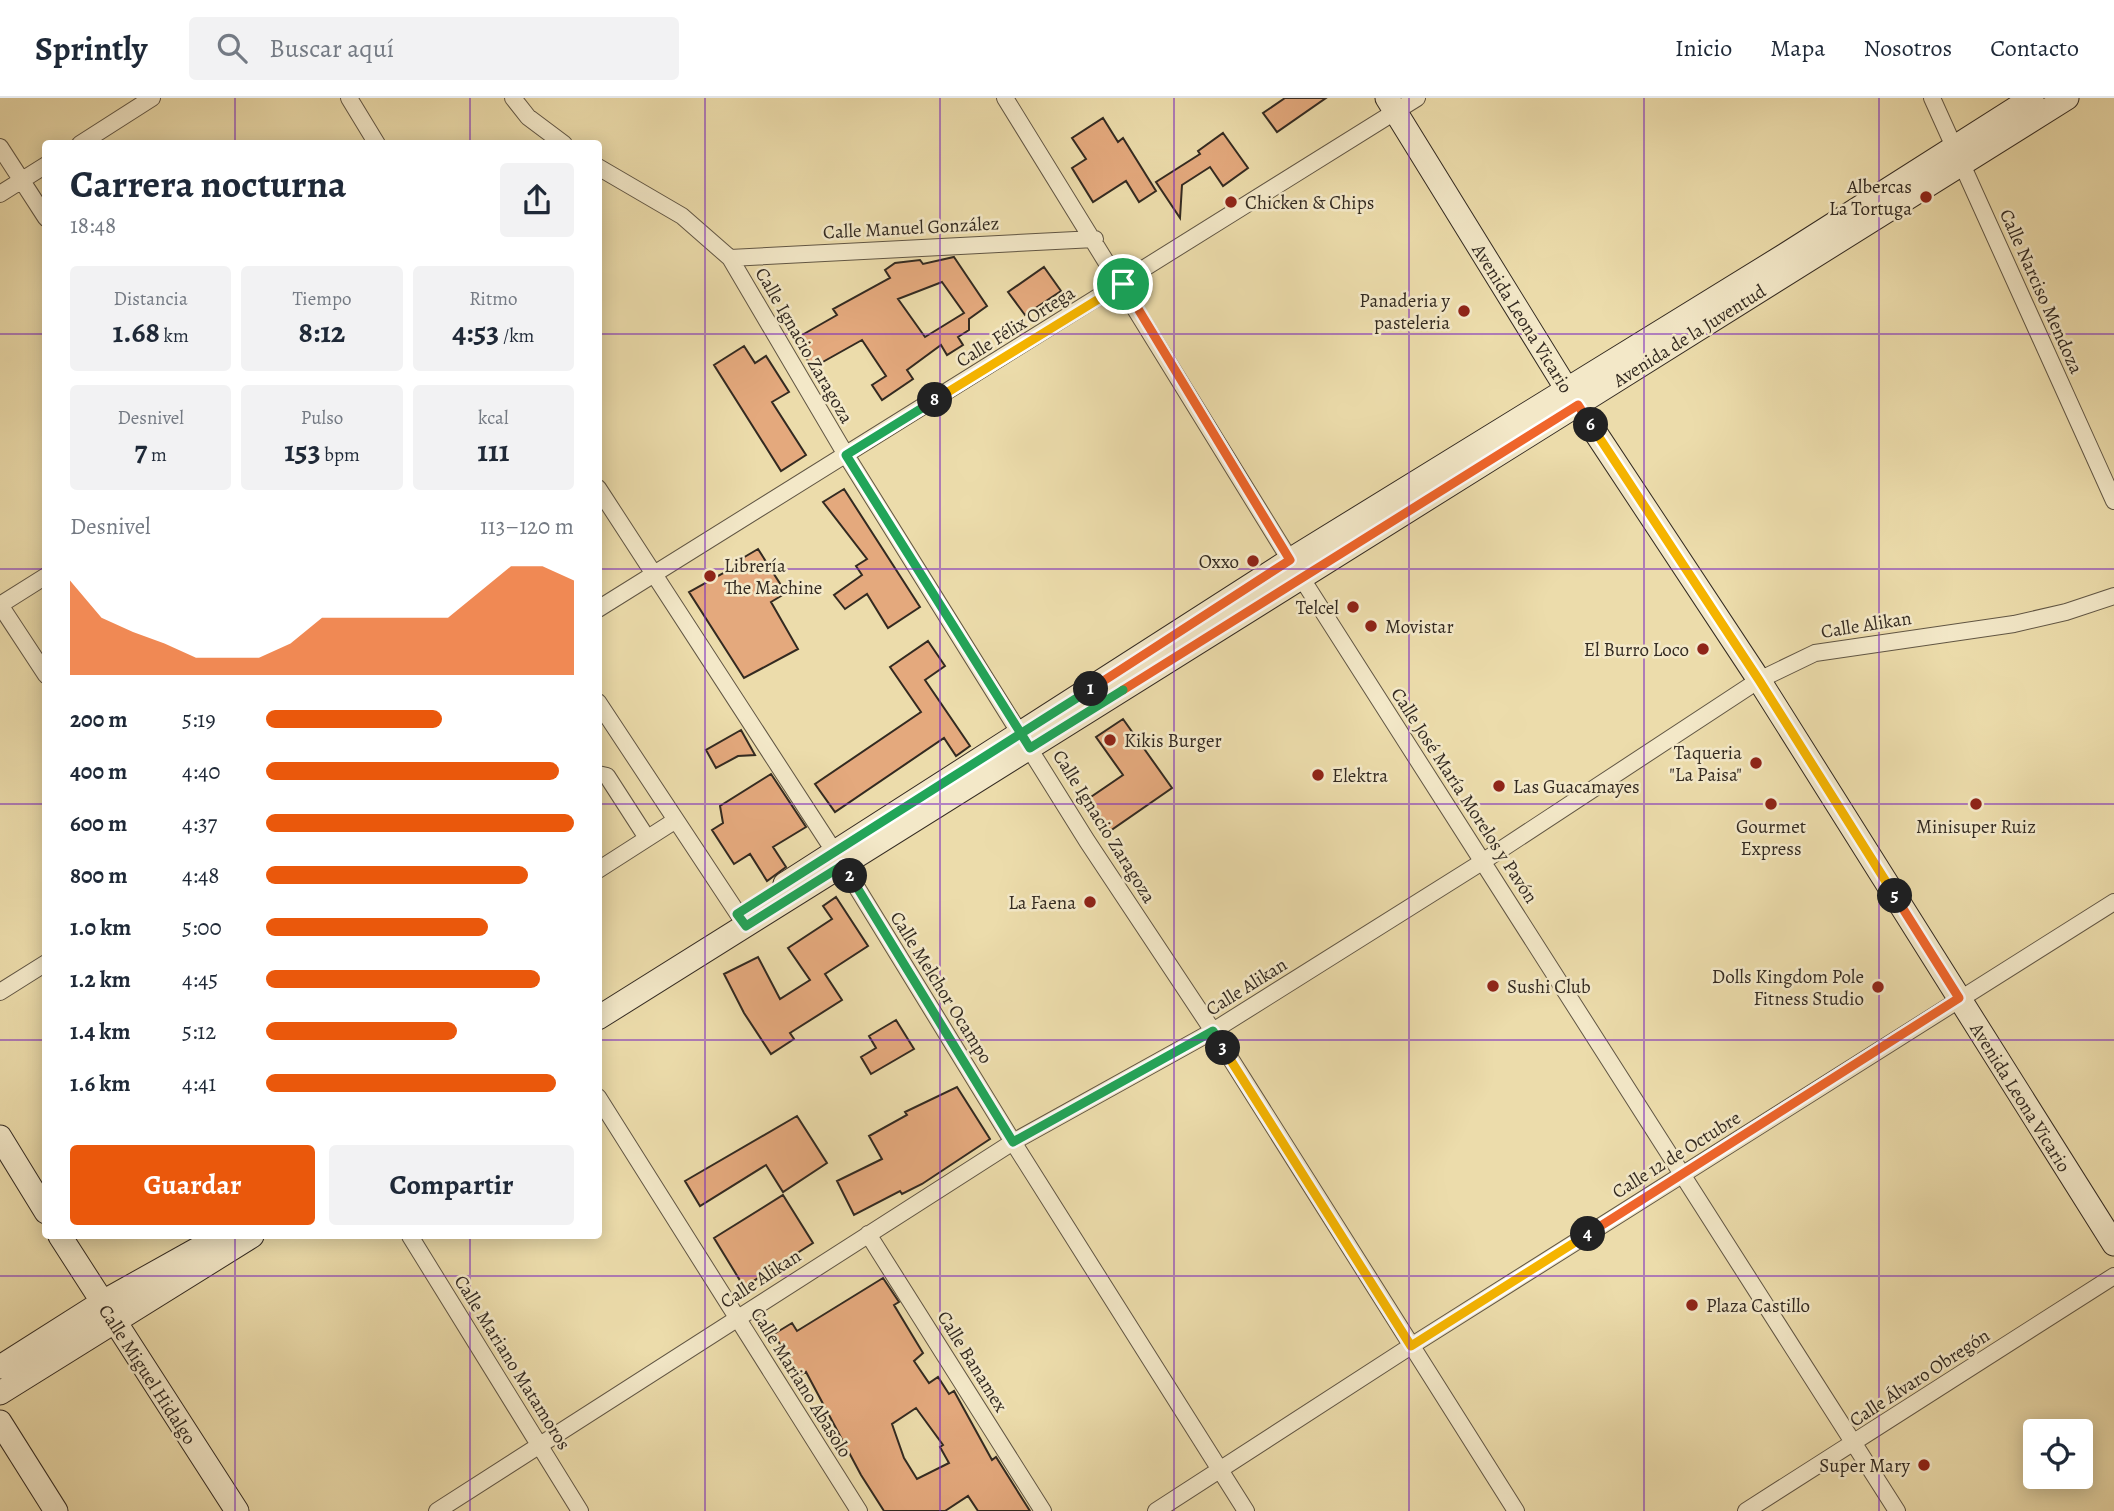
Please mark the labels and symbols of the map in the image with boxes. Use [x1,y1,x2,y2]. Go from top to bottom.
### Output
place label: Albercas La Tortuga [1829,174,1912,222]
marker: Albercas La Tortuga [1918,189,1934,205]
place label: Chicken & Chips [1245,190,1374,216]
marker: Chicken & Chips [1223,194,1239,210]
street label: Calle Narciso Mendoza [1993,205,2089,378]
street label: Calle Manuel González [822,210,1000,246]
street label: Avenida Leona Vicario [1465,238,1579,398]
pin [1093,254,1153,314]
street label: Calle Ignacio Zaragoza [749,263,860,428]
street label: Avenida de la Juventud [1607,278,1771,394]
street label: Calle Félix Ortega [951,280,1080,374]
place label: Panaderia y pasteleria [1359,288,1451,336]
marker: Panaderia y pasteleria [1456,303,1472,319]
pin: 8 [918,382,953,418]
pin: 6 [1574,408,1608,442]
place label: Oxxo [1199,549,1239,575]
place label: Librería The Machine [724,553,822,601]
marker: Oxxo [1245,553,1261,569]
marker: Librería The Machine [702,568,718,584]
place label: Telcel [1296,595,1339,621]
marker: Telcel [1345,599,1361,615]
street label: Calle Alikan [1819,605,1913,645]
place label: Movistar [1385,614,1454,640]
marker: Movistar [1363,618,1379,634]
place label: El Burro Loco [1584,637,1689,663]
marker: El Burro Loco [1695,641,1711,657]
pin: 1 [1074,672,1108,706]
street label: Calle José María Morelos y Pavón [1385,683,1544,908]
place label: Kikis Burger [1124,728,1222,754]
marker: Kikis Burger [1102,732,1118,748]
place label: Taqueria "La Paisa" [1669,740,1742,788]
street label: Calle Ignacio Zaragoza [1046,745,1162,908]
marker: Taqueria "La Paisa" [1748,755,1764,771]
place label: Elektra [1332,763,1388,789]
marker: Elektra [1310,767,1326,783]
place label: Las Guacamayes [1513,774,1640,800]
marker: Las Guacamayes [1491,778,1507,794]
marker: Gourmet Express [1763,796,1779,812]
marker: Minisuper Ruiz [1968,796,1984,812]
place label: Gourmet Express [1736,814,1806,862]
place label: Minisuper Ruiz [1916,814,2036,840]
pin: 2 [832,858,868,894]
pin: 5 [1878,878,1912,914]
place label: La Faena [1008,890,1076,916]
marker: La Faena [1082,894,1098,910]
street label: Calle Melchor Ocampo [884,906,999,1069]
street label: Calle Alikan [1201,952,1292,1022]
place label: Dolls Kingdom Pole Fitness Studio [1712,964,1864,1012]
place label: Sushi Club [1507,974,1591,1000]
marker: Sushi Club [1485,978,1501,994]
marker: Dolls Kingdom Pole Fitness Studio [1870,979,1886,995]
street label: Avenida Leona Vicario [1963,1017,2077,1177]
pin: 3 [1206,1030,1240,1066]
street label: Calle 12 de Octubre [1607,1105,1746,1205]
pin: 4 [1570,1216,1606,1252]
street label: Calle Alikan [715,1243,806,1315]
street label: Calle Mariano Matamoros [448,1270,577,1455]
place label: Plaza Castillo [1706,1293,1810,1319]
marker: Plaza Castillo [1684,1297,1700,1313]
street label: Calle Miguel Hidalgo [92,1299,202,1450]
street label: Calle Mariano Abasolo [744,1302,858,1463]
street label: Calle Banamex [931,1306,1014,1417]
street label: Calle Álvaro Obregón [1844,1323,1995,1433]
place label: Super Mary [1819,1453,1911,1479]
marker: Super Mary [1916,1457,1932,1473]

